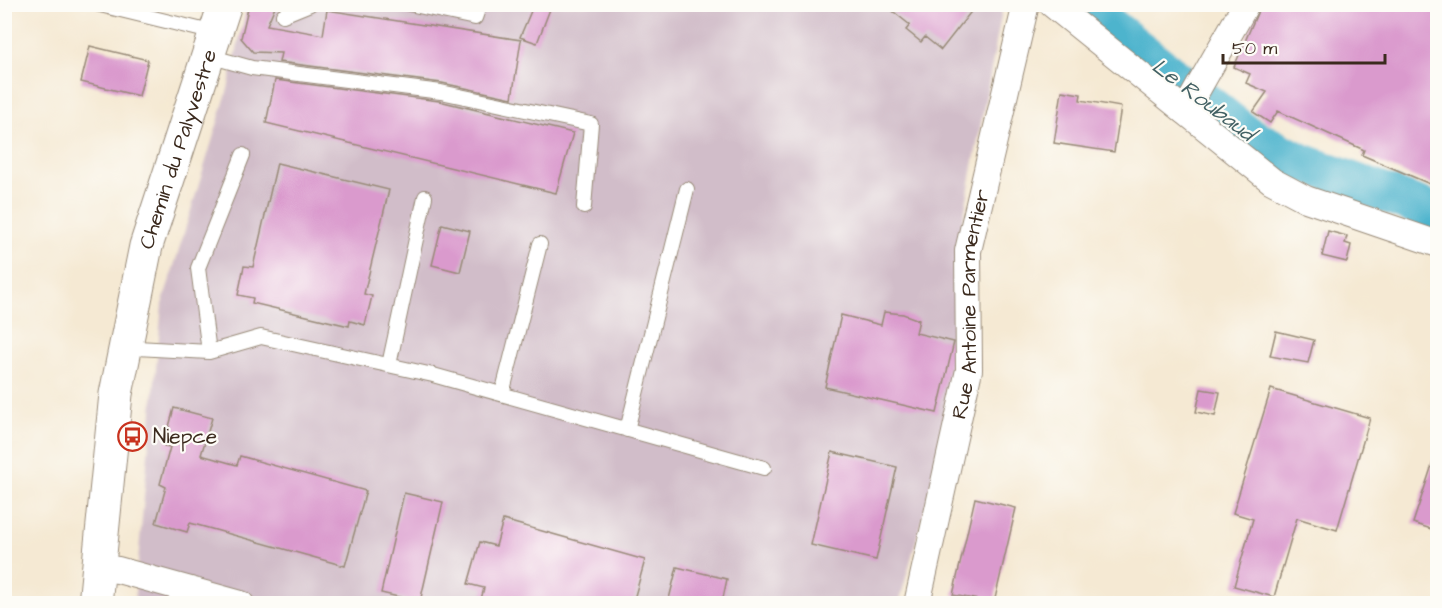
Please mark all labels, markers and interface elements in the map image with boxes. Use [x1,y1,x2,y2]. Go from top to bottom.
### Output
scale bar [1223,27,1385,65]
text: 50 m [1232,36,1277,61]
street label: Chemin du Palyvestre [132,46,224,253]
water label: Le Roubaud [1145,51,1265,152]
street label: Rue Antoine Parmentier [945,186,997,422]
bus stop icon: Niepce [116,420,148,452]
place label: Niepce [153,422,217,452]

